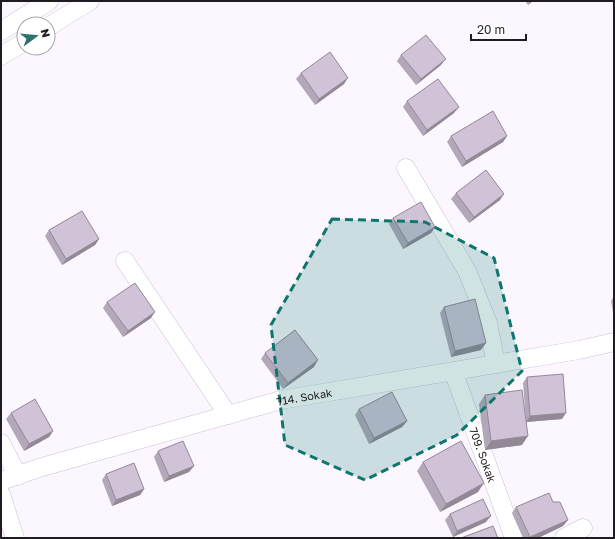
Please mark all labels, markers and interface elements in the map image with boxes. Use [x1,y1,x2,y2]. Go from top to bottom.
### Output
north arrow [16,16,56,56]
scale bar [471,16,526,42]
text: 20 m [477,22,505,37]
text: N [39,27,53,39]
street label: 714. Sokak [275,385,333,408]
street label: 709. Sokak [468,425,500,484]

